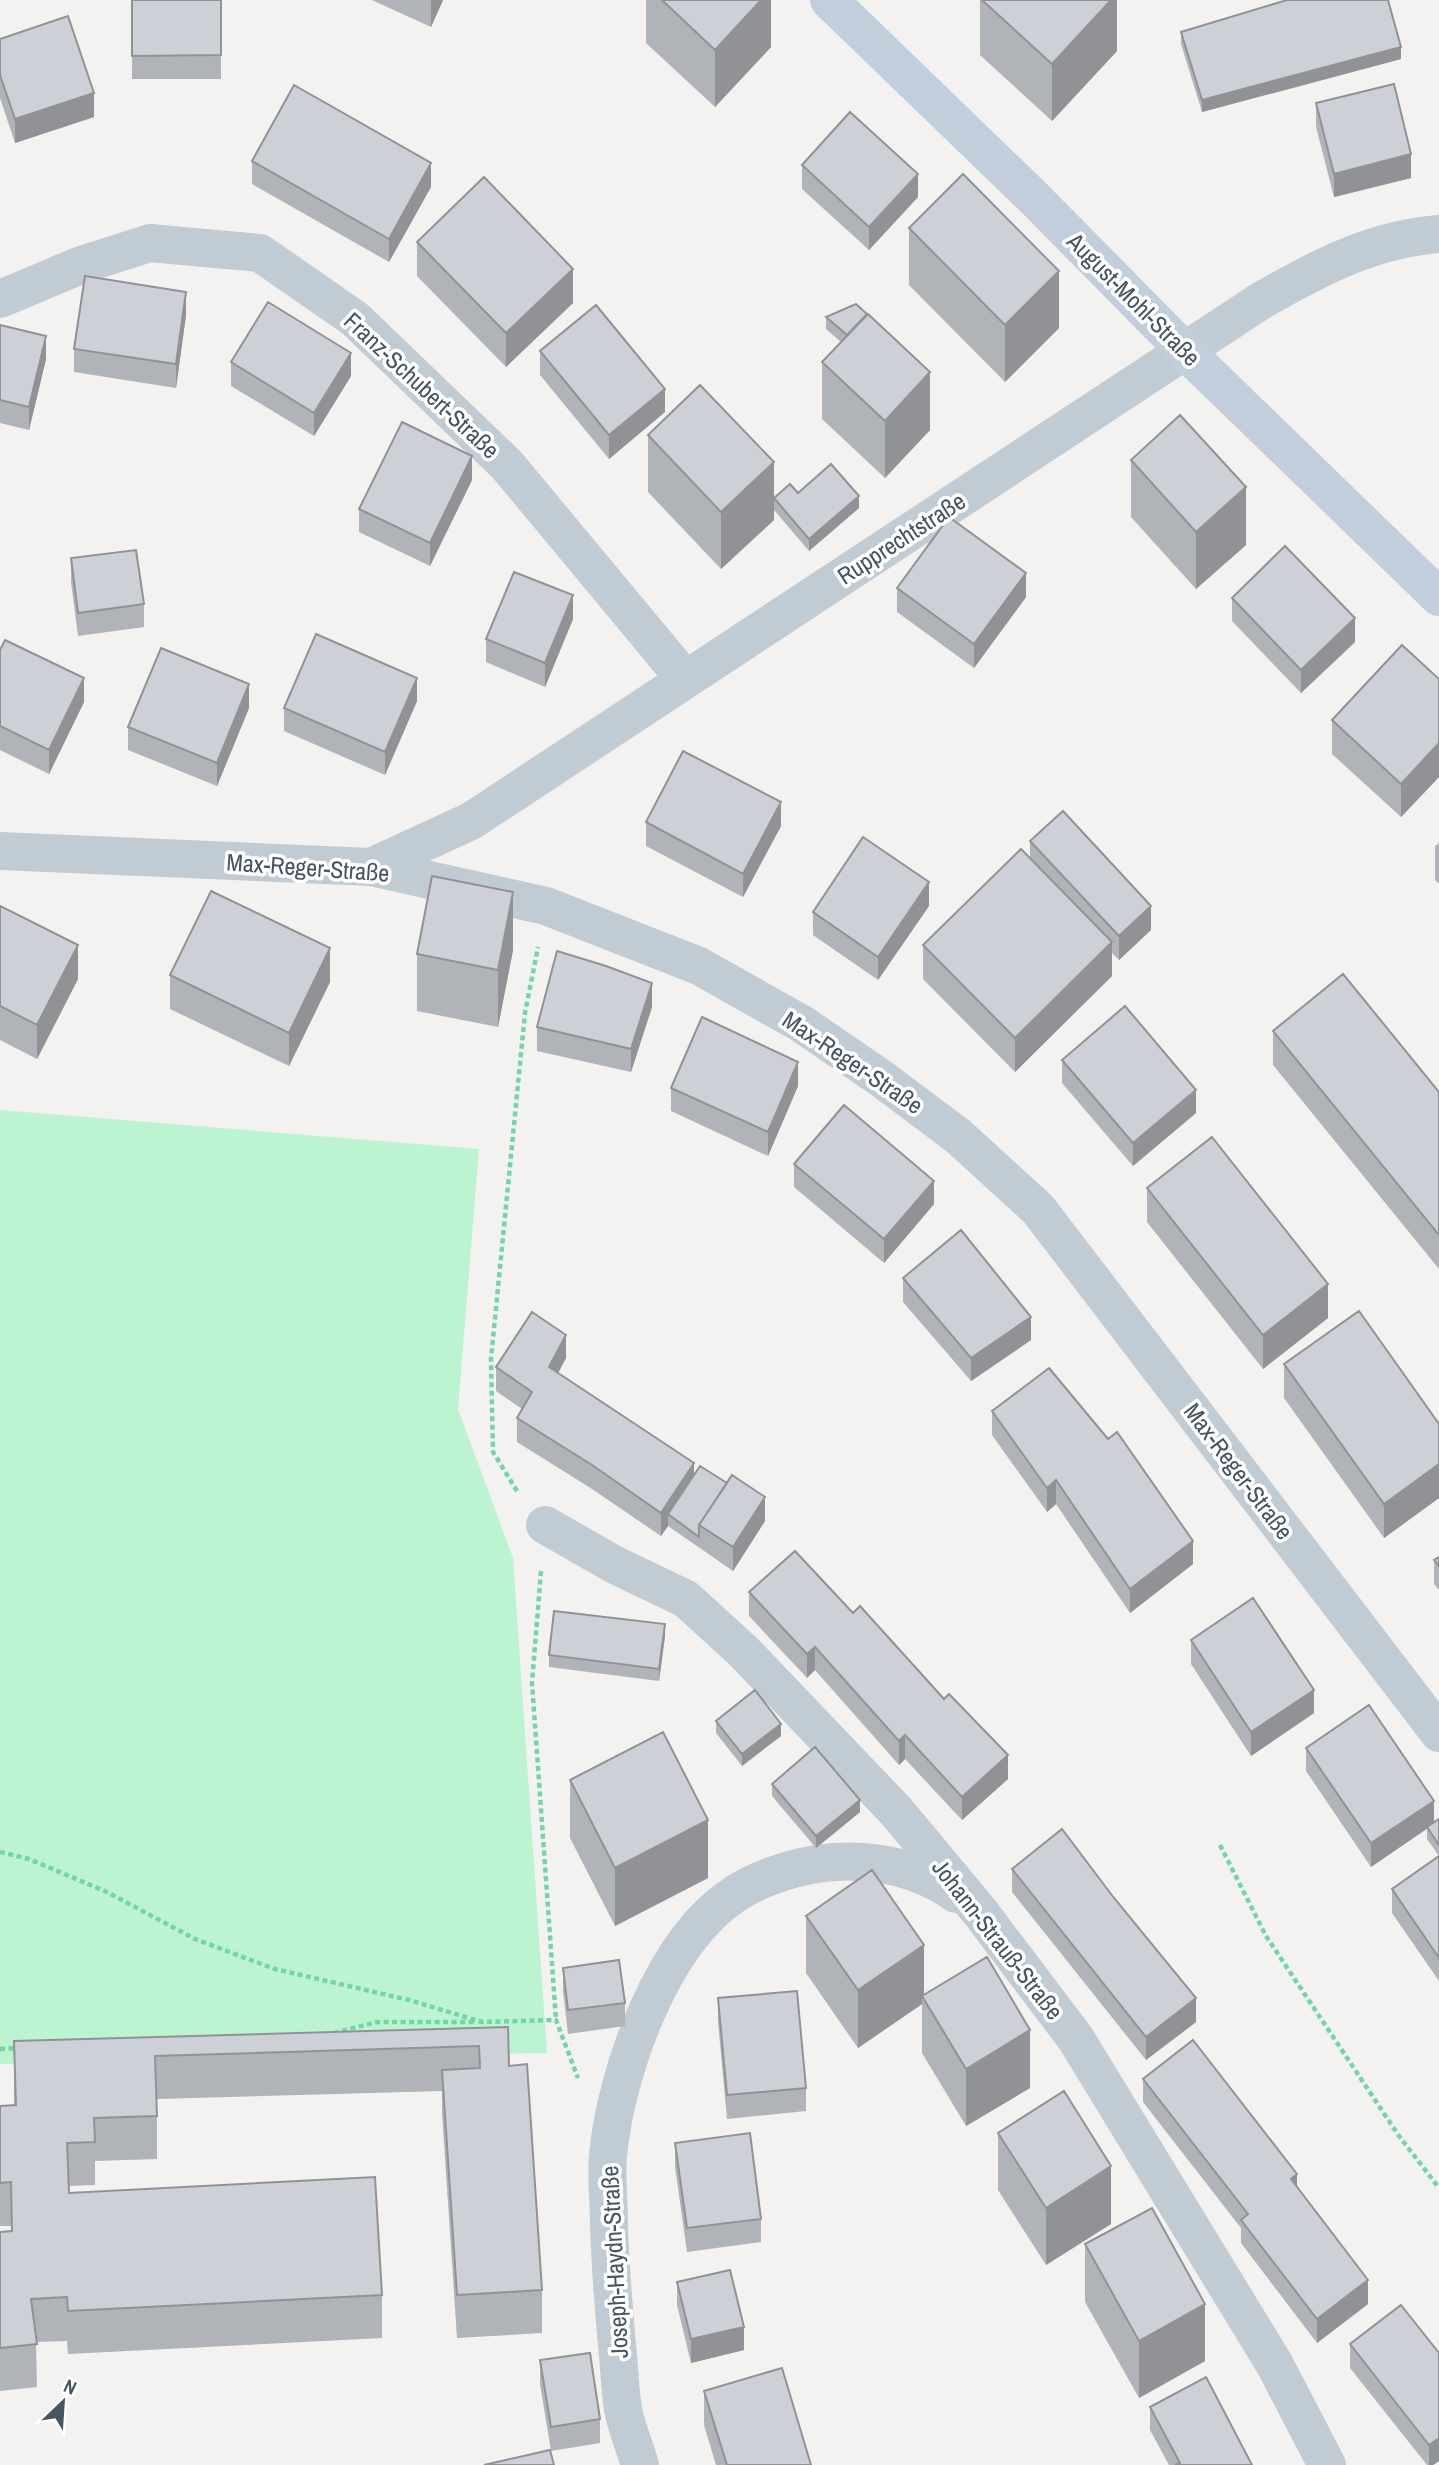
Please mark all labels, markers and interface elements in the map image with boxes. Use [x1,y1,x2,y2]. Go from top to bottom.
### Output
street label: August-Mohl-Straße [1060,225,1208,373]
street label: Franz-Schubert-Straße [337,305,507,465]
street label: Rupprechtstraße [831,485,971,591]
street label: Max-Reger-Straße [226,845,390,889]
street label: Max-Reger-Straße [777,1003,929,1121]
street label: Max-Reger-Straße [1177,1396,1301,1546]
street label: Johann-Strauß-Straße [925,1852,1071,2026]
street label: Joseph-Haydn-Straße [593,2165,635,2359]
north arrow [28,2367,98,2437]
text: N [60,2372,81,2401]

